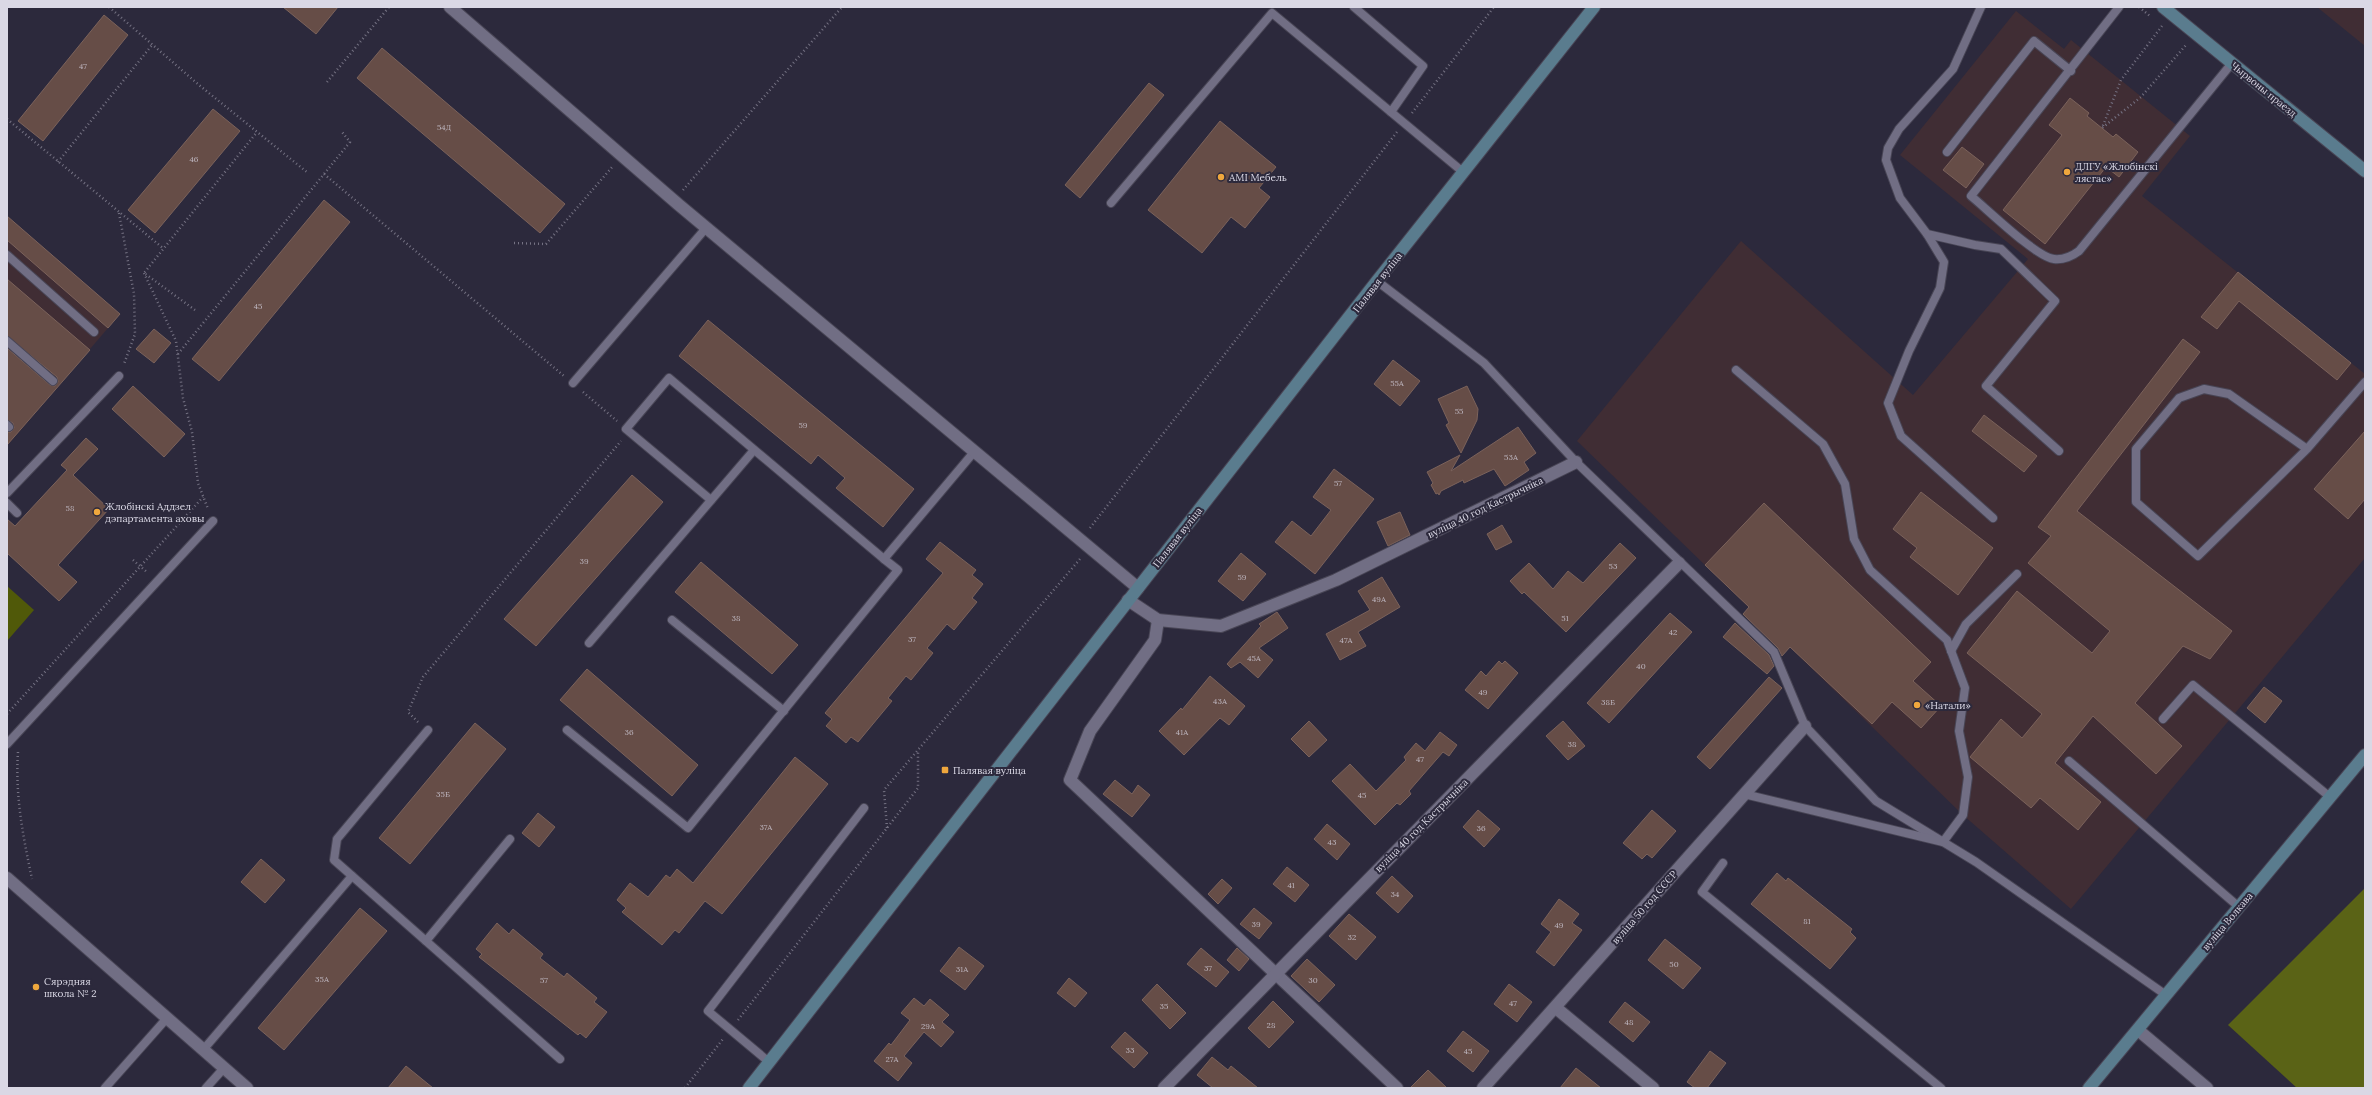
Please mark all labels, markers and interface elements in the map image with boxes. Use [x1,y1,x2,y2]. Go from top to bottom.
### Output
street label: Чырвоны праезд [2228,59,2299,120]
house number: 47 [79,61,87,71]
house number: 54Д [437,122,452,132]
house number: 46 [190,154,199,164]
place label: ДЛГУ «Жлобінскі лясгас» [2075,160,2158,185]
marker: ДЛГУ «Жлобінскі лясгас» [2062,167,2072,177]
place label: AMI Мебель [1228,171,1287,184]
marker: AMI Мебель [1216,172,1226,182]
street label: Палявая вуліца [1350,250,1405,315]
house number: 45 [254,301,262,311]
house number: 55А [1390,378,1405,388]
house number: 55 [1455,406,1463,416]
house number: 59 [799,420,808,430]
house number: 53А [1504,452,1519,462]
street label: вуліца 40 год Кастрычніка [1425,474,1545,541]
house number: 57 [1334,478,1342,488]
place label: Жлобінскі Аддзел дэпартамента аховы [105,500,204,525]
house number: 58 [66,503,75,513]
street label: Палявая вуліца [1150,505,1205,570]
marker: Жлобінскі Аддзел дэпартамента аховы [92,507,102,517]
house number: 39 [579,556,589,566]
house number: 53 [1609,561,1618,571]
house number: 59 [1238,572,1247,582]
house number: 49А [1372,594,1387,604]
house number: 38 [732,613,741,623]
house number: 51 [1561,613,1569,623]
house number: 42 [1669,627,1677,637]
house number: 37 [908,634,916,644]
house number: 47А [1340,635,1353,645]
house number: 45А [1247,653,1262,663]
house number: 40 [1636,661,1646,671]
house number: 49 [1479,687,1488,697]
house number: 43А [1213,696,1228,706]
house number: 38Б [1601,697,1615,707]
place label: «Натали» [1925,699,1971,712]
marker: «Натали» [1912,700,1922,710]
house number: 36 [624,727,634,737]
house number: 41А [1176,727,1189,737]
house number: 38 [1568,739,1577,749]
house number: 47 [1416,754,1424,764]
place label: Палявая вуліца [953,764,1026,777]
marker: Палявая вуліца [940,765,950,775]
street label: вуліца 40 год Кастрычніка [1372,776,1471,875]
house number: 35Б [436,789,450,799]
house number: 45 [1358,790,1366,800]
house number: 37А [760,822,773,832]
house number: 36 [1476,823,1486,833]
house number: 43 [1328,837,1337,847]
street label: вуліца 50 год СССР [1609,868,1680,947]
house number: 41 [1287,880,1295,890]
house number: 34 [1391,889,1400,899]
street label: вуліца Волкава [2199,890,2256,953]
house number: 81 [1803,916,1811,926]
house number: 39 [1251,919,1261,929]
house number: 49 [1555,920,1564,930]
house number: 32 [1348,932,1356,942]
house number: 50 [1669,959,1679,969]
house number: 37 [1204,963,1212,973]
house number: 31А [956,964,969,974]
house number: 35А [315,974,330,984]
place label: Сярэдняя школа № 2 [44,975,97,1000]
house number: 57 [540,975,548,985]
house number: 30 [1308,975,1318,985]
marker: Сярэдняя школа № 2 [31,982,41,992]
house number: 47 [1509,998,1517,1008]
house number: 35 [1160,1001,1168,1011]
house number: 48 [1625,1017,1634,1027]
house number: 28 [1267,1020,1276,1030]
house number: 29А [921,1021,936,1031]
house number: 33 [1126,1045,1135,1055]
house number: 45 [1464,1046,1472,1056]
house number: 27А [886,1054,899,1064]

